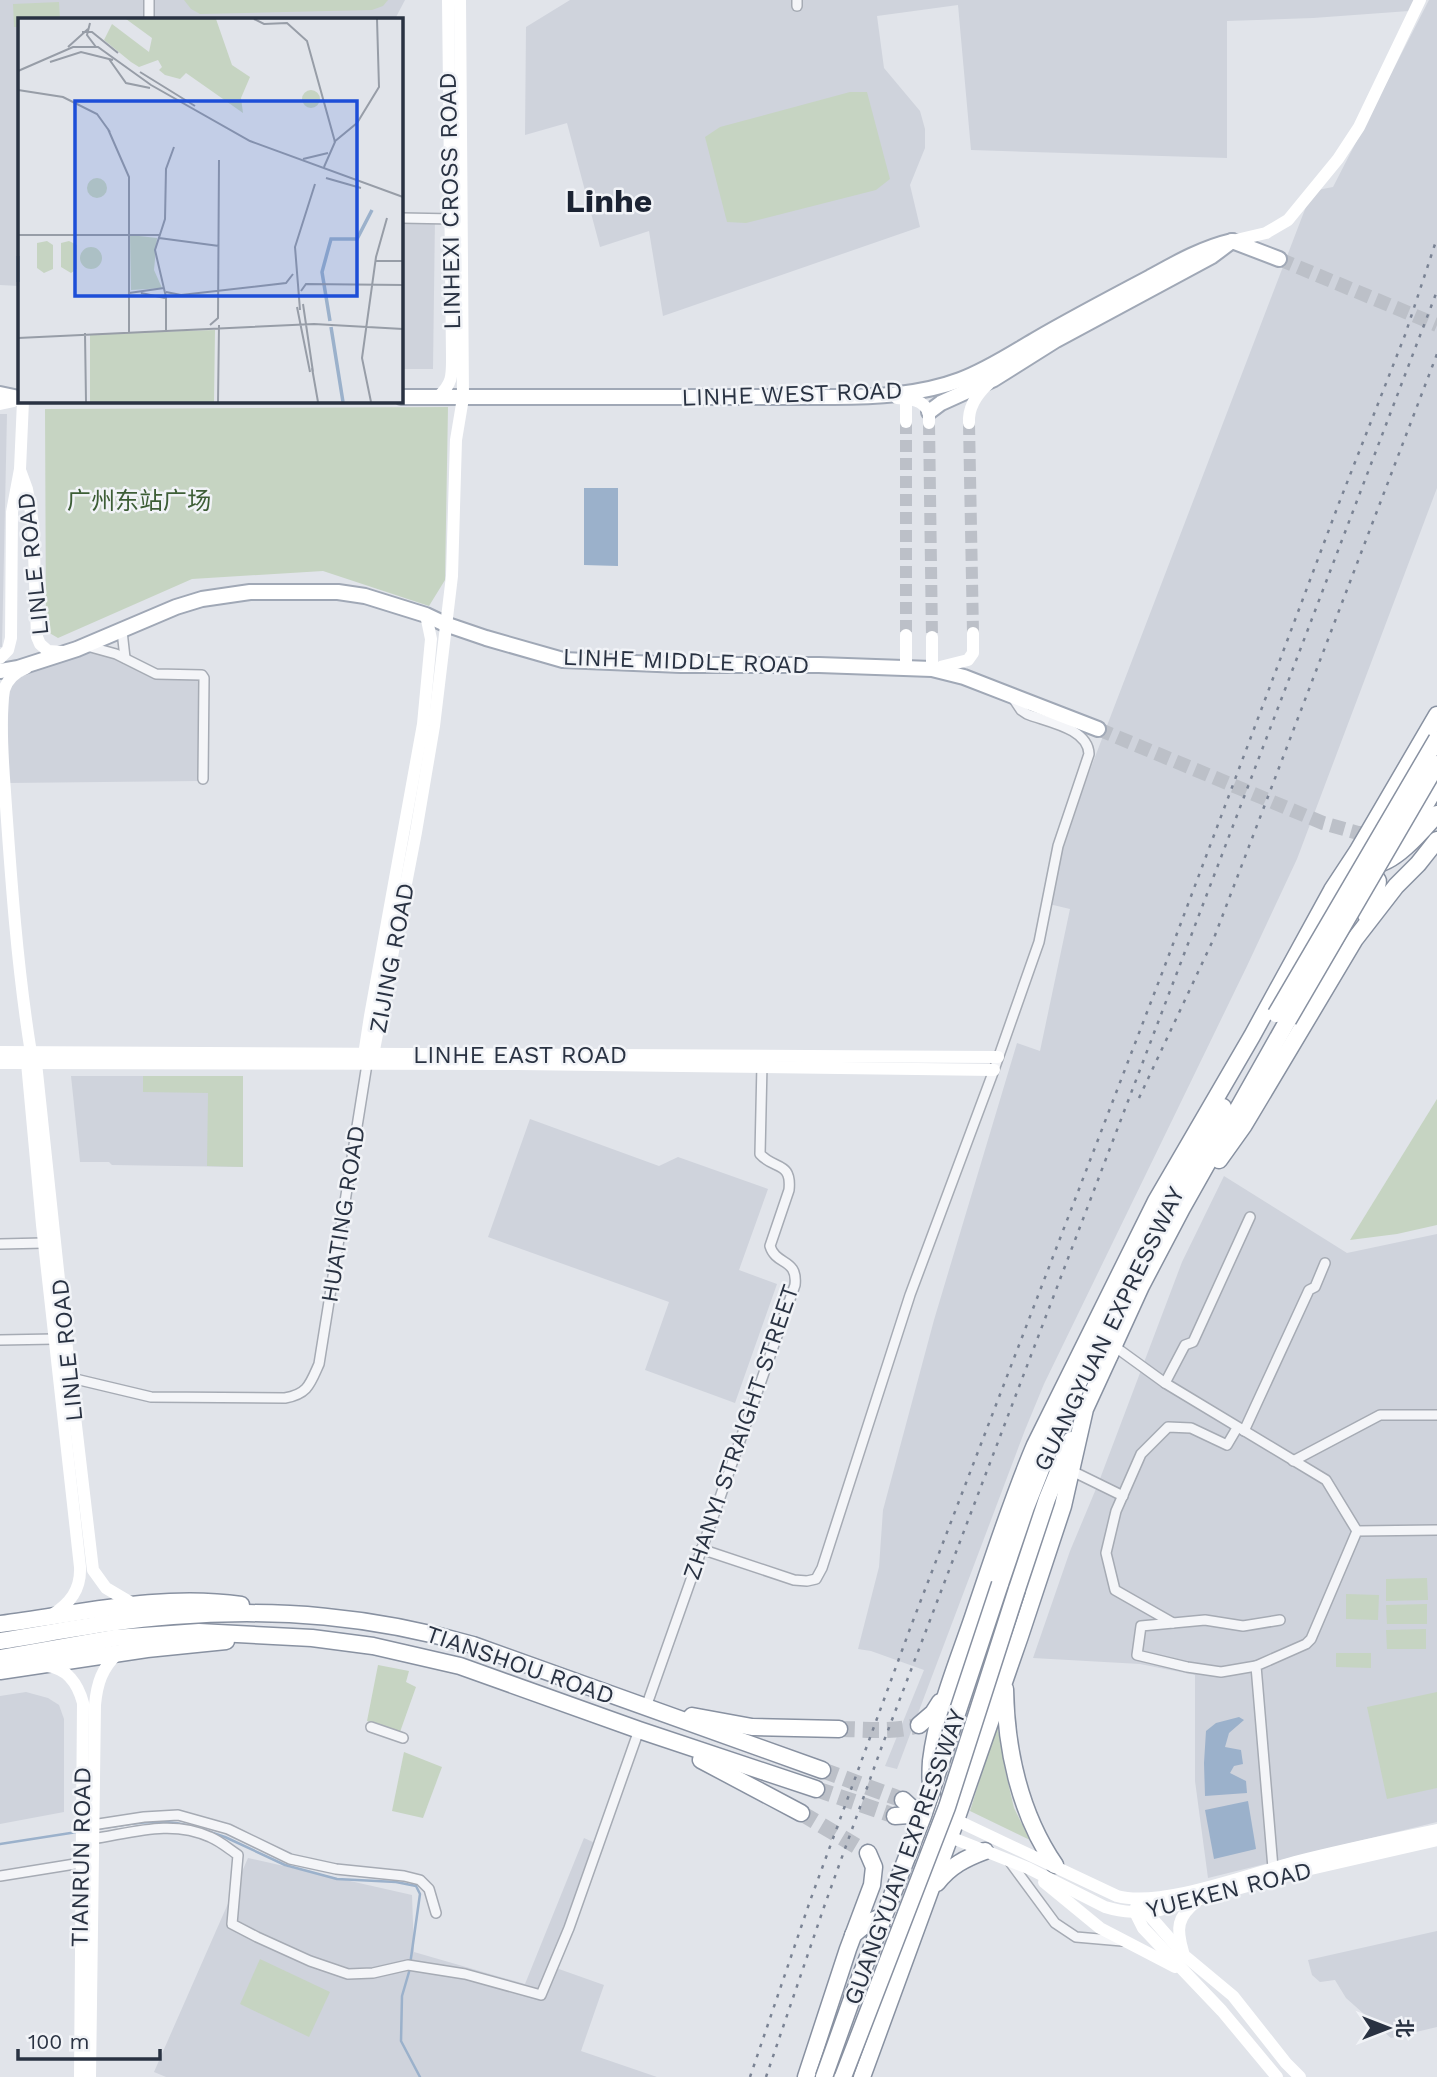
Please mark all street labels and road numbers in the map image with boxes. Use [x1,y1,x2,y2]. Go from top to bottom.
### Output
street label: LINHEXI CROSS ROAD [434,72,466,330]
street label: LINHE WEST ROAD [681,376,903,412]
street label: LINLE ROAD [12,491,54,637]
street label: LINHE MIDDLE ROAD [562,643,810,679]
street label: ZIJING ROAD [364,880,420,1036]
street label: LINHE EAST ROAD [413,1041,627,1069]
street label: HUATING ROAD [315,1123,371,1305]
street label: GUANGYUAN EXPRESSWAY [1028,1182,1190,1476]
street label: LINLE ROAD [46,1277,88,1423]
street label: ZHANYI STRAIGHT STREET [677,1281,805,1583]
street label: TIANSHOU ROAD [422,1620,618,1710]
street label: GUANGYUAN EXPRESSWAY [838,1705,972,2009]
street label: TIANRUN ROAD [65,1767,97,1947]
street label: YUEKEN ROAD [1143,1856,1315,1924]

